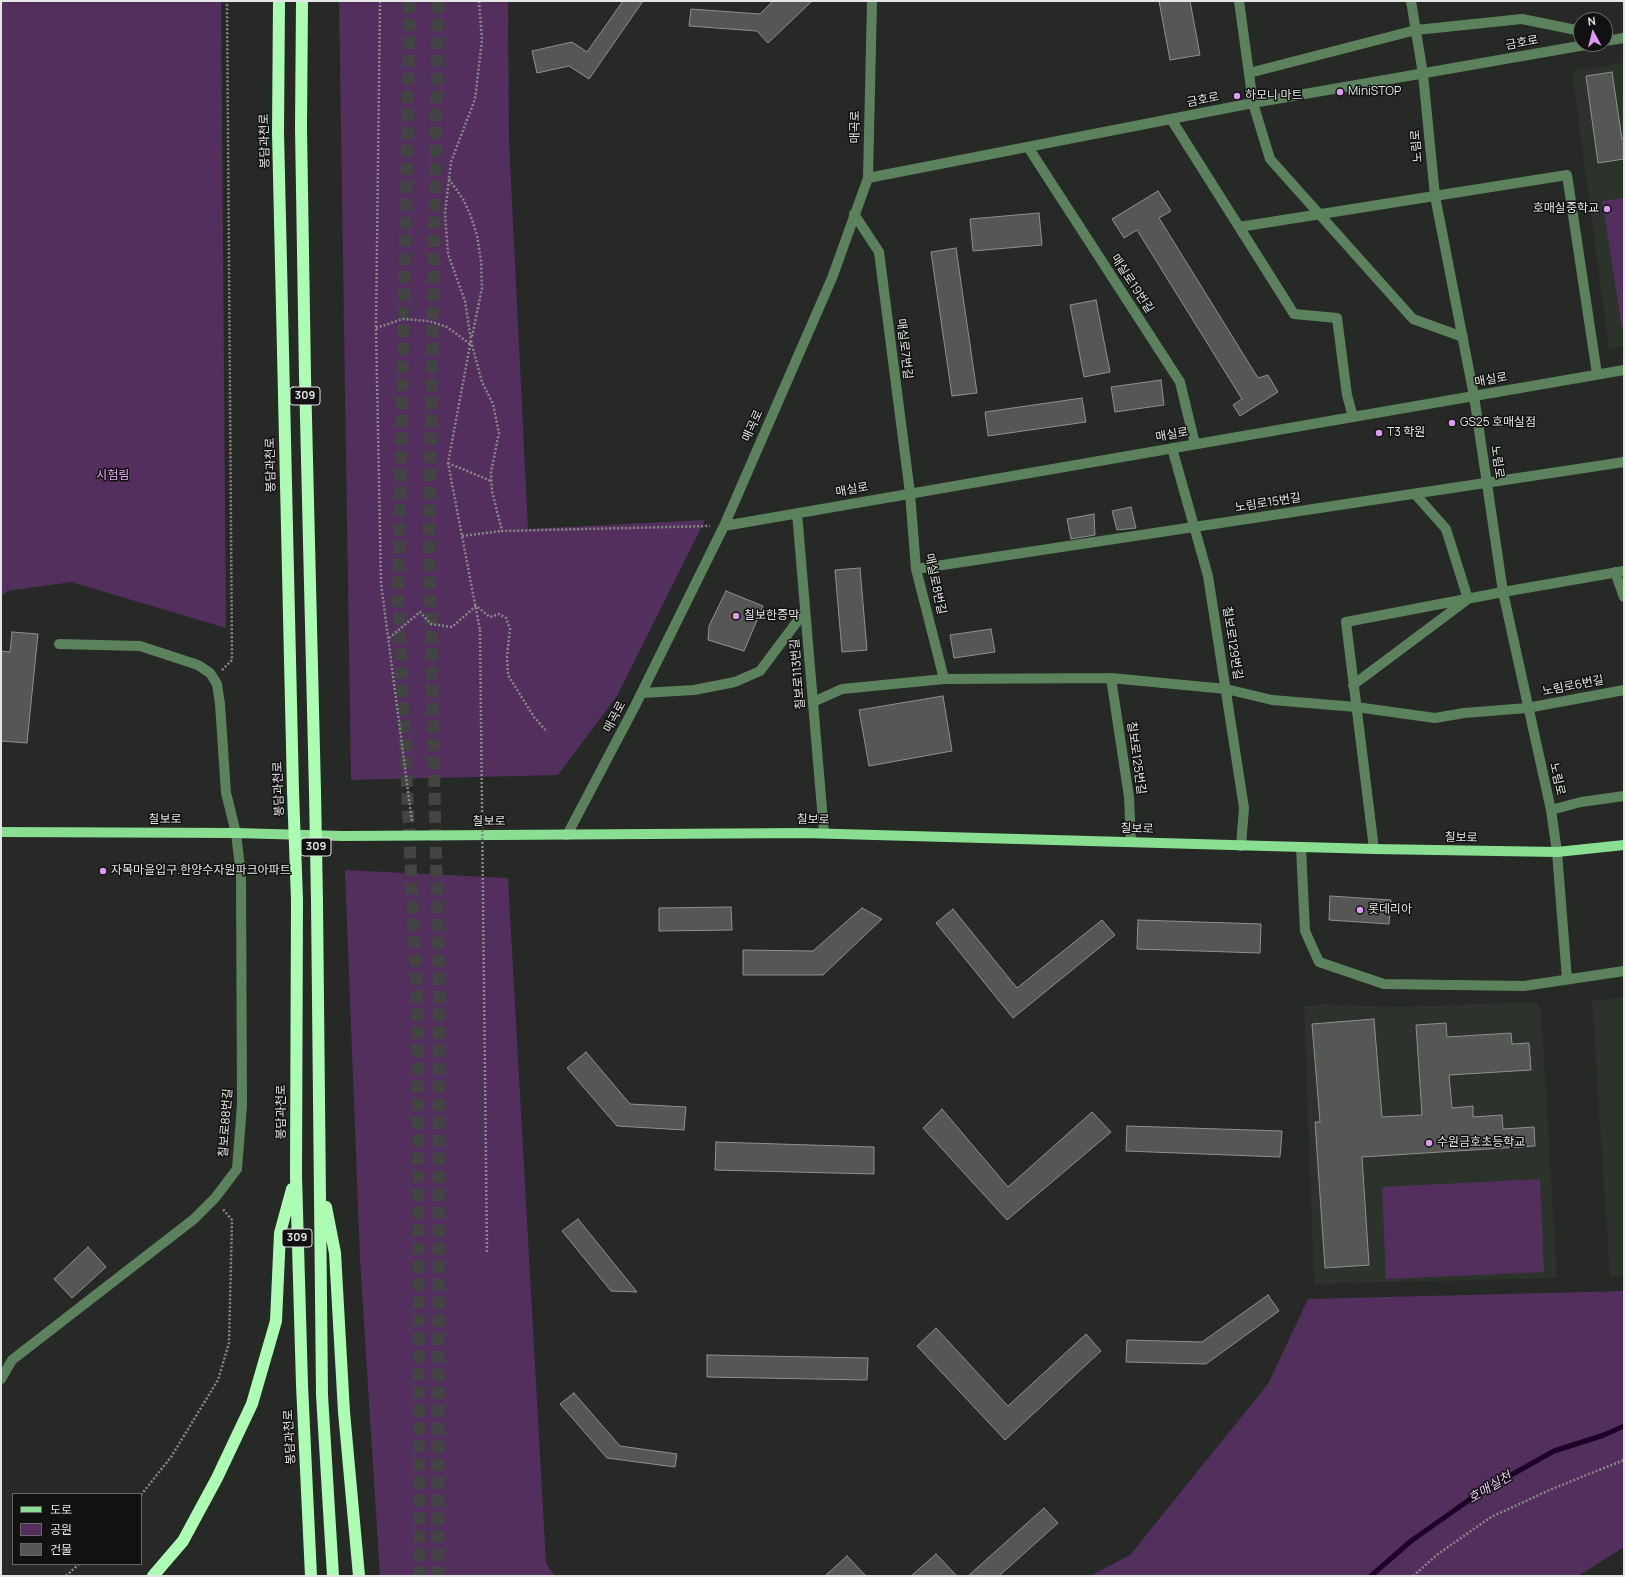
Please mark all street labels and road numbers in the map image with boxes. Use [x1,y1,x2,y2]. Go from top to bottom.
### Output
street label: 금호로 [1504,33,1540,53]
street label: 금호로 [1185,90,1221,110]
street label: 매곡로 [849,110,863,144]
street label: 봉담과천로 [257,113,273,169]
street label: 노림로 [1408,129,1426,163]
street label: 매실로19번길 [1108,252,1156,316]
street label: 매실로7번길 [893,318,915,380]
street label: 매실로 [1473,370,1509,390]
road number: 309 [290,387,320,405]
street label: 매곡로 [740,408,766,444]
street label: 매실로 [1154,425,1190,445]
street label: 봉담과천로 [263,437,279,493]
street label: 노림로 [1488,445,1506,479]
street label: 매실로 [834,480,870,500]
street label: 노림로15번길 [1234,491,1302,515]
street label: 매실로8번길 [921,552,949,616]
street label: 칠보로129번길 [1219,605,1245,681]
street label: 칠보로113번길 [788,638,808,710]
street label: 노림로6번길 [1541,673,1605,699]
street label: 매곡로 [601,699,629,735]
street label: 칠보로125번길 [1124,721,1148,795]
street label: 봉담과천로 [271,761,287,817]
street label: 노림로 [1546,761,1568,797]
street label: 칠보로 [148,813,182,827]
street label: 칠보로 [796,813,830,827]
street label: 칠보로 [472,815,506,829]
street label: 칠보로 [1120,821,1154,837]
street label: 칠보로 [1444,831,1478,845]
road number: 309 [301,838,331,856]
street label: 봉담과천로 [275,1084,289,1140]
street label: 칠보로88번길 [216,1088,236,1158]
road number: 309 [282,1229,312,1247]
street label: 봉담과천로 [281,1409,299,1465]

